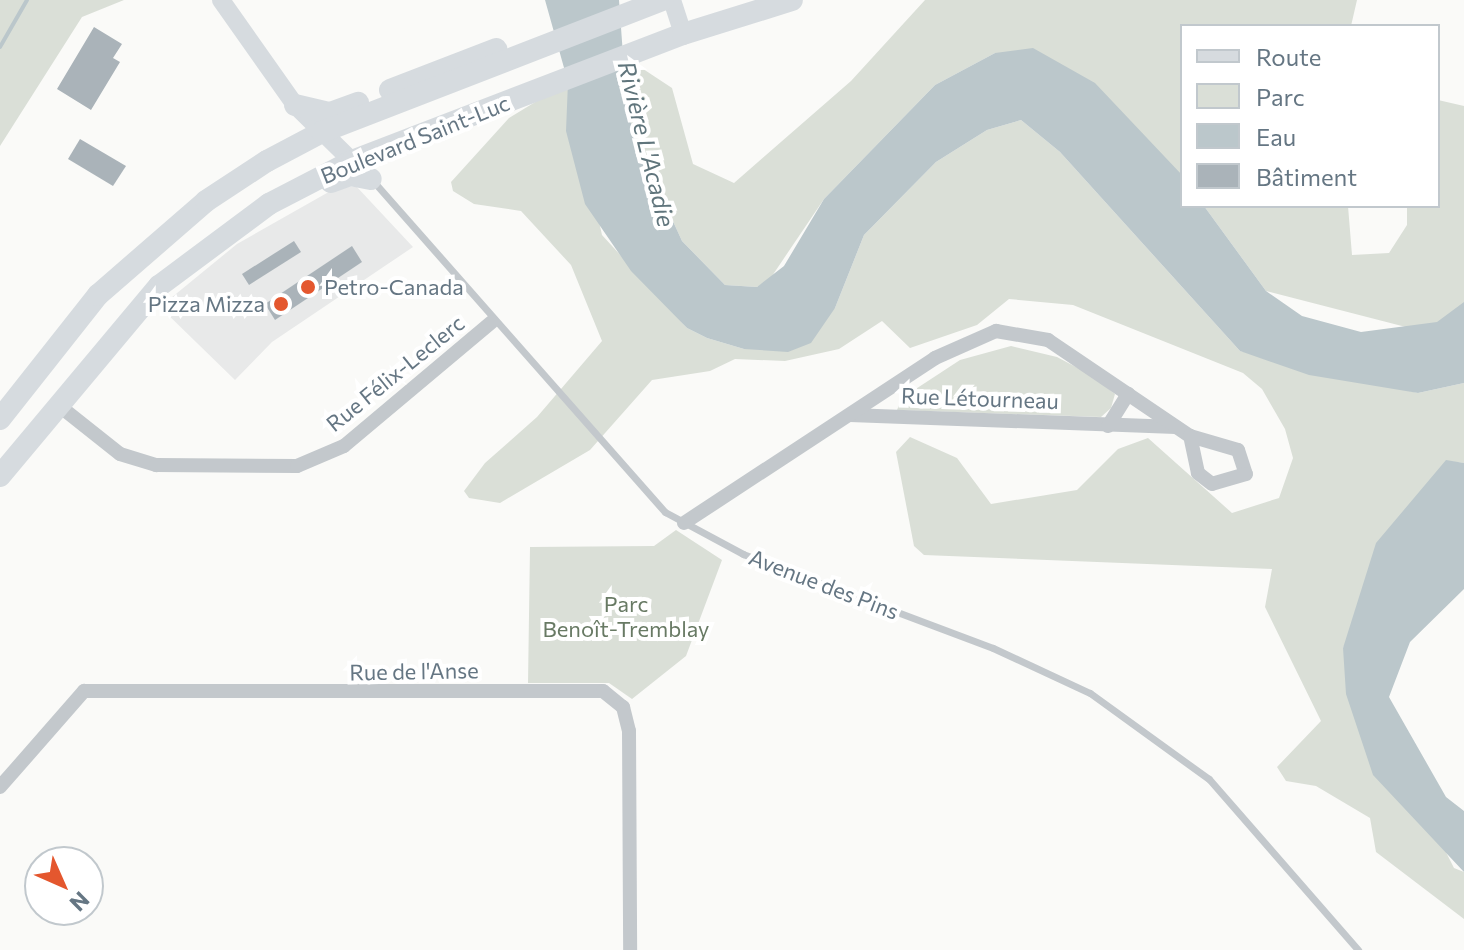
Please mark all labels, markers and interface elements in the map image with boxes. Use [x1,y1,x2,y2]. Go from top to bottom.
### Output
legend [1180,24,1440,208]
text: Route [1256,42,1321,71]
water label: Rivière L'Acadie [612,58,682,230]
text: Parc [1256,82,1305,111]
street label: Boulevard Saint-Luc [317,89,513,189]
text: Eau [1256,122,1296,151]
text: Bâtiment [1256,162,1357,191]
place label: Petro-Canada [324,274,464,300]
marker: Petro-Canada [299,278,317,296]
place label: Pizza Mizza [148,291,265,317]
marker: Pizza Mizza [272,295,290,313]
street label: Rue Félix-Leclerc [321,309,469,437]
street label: Rue Létourneau [901,382,1059,414]
street label: Avenue des Pins [745,543,903,625]
park label: Parc Benoît-Tremblay [542,590,710,642]
street label: Rue de l'Anse [349,657,479,685]
north arrow [24,846,104,926]
text: N [65,887,95,917]

